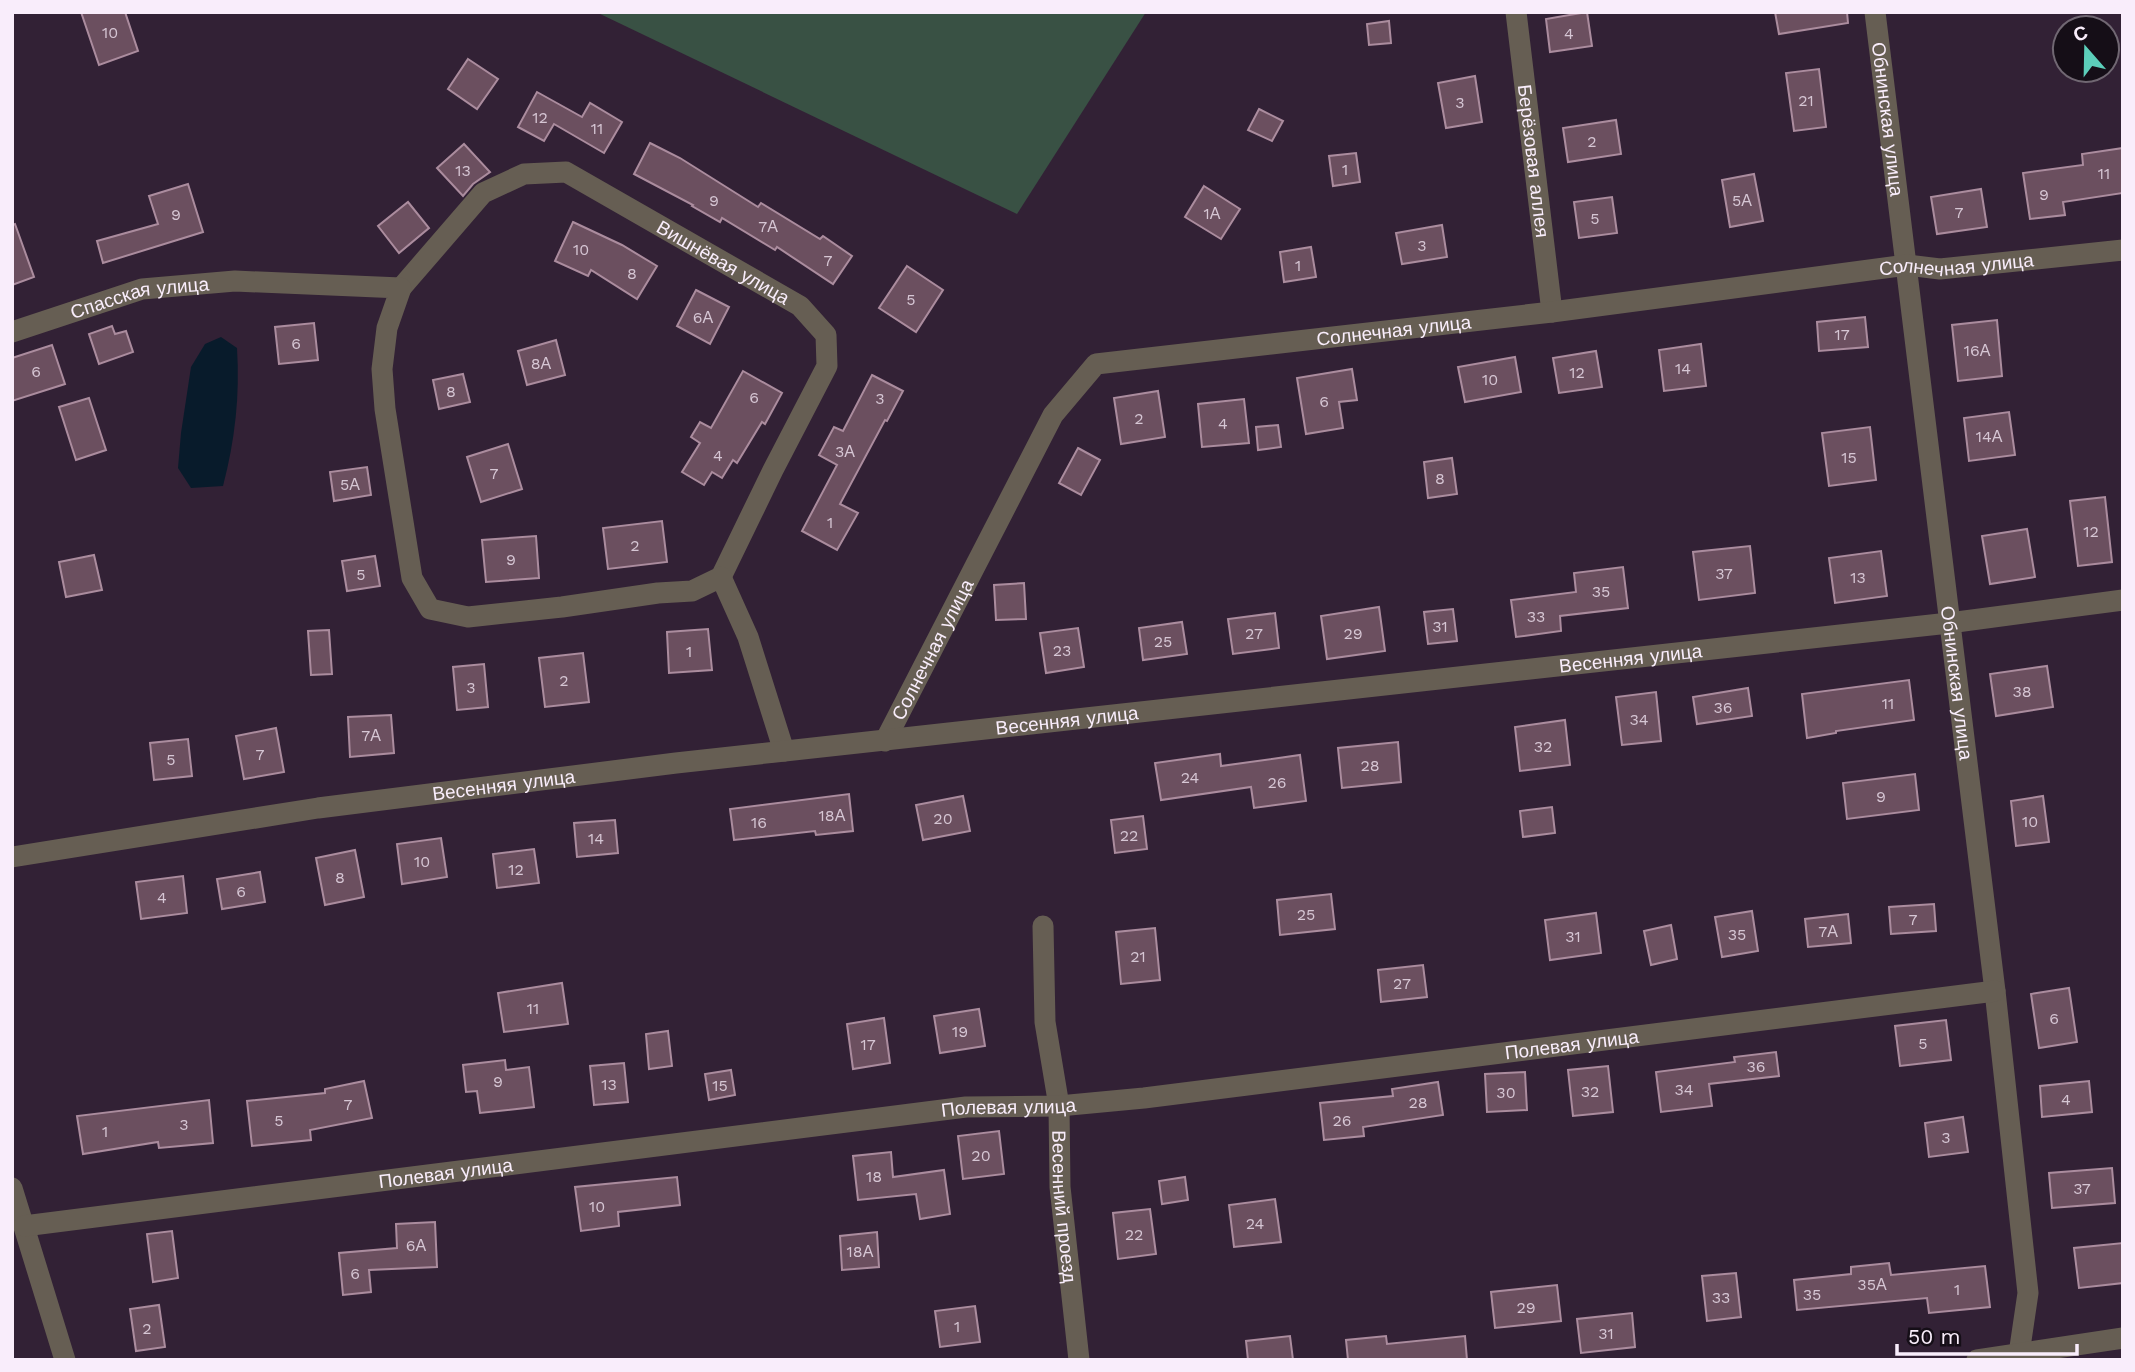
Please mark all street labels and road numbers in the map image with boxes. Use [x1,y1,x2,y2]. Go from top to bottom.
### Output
street label: Обнинская улица [1867,41,1909,198]
street label: Берёзовая аллея [1513,83,1554,239]
street label: Вишнёвая улица [653,215,794,310]
street label: Солнечная улица [1878,248,2035,281]
street label: Спасская улица [67,272,210,324]
street label: Солнечная улица [1315,310,1473,351]
street label: Солнечная улица [887,575,979,724]
street label: Обнинская улица [1936,605,1978,762]
street label: Весенняя улица [1558,639,1704,678]
street label: Весенняя улица [994,701,1140,740]
street label: Весенняя улица [431,765,577,806]
street label: Полевая улица [1503,1025,1641,1065]
street label: Полевая улица [940,1093,1077,1122]
street label: Весенний проезд [1047,1130,1081,1284]
street label: Полевая улица [377,1153,515,1193]

